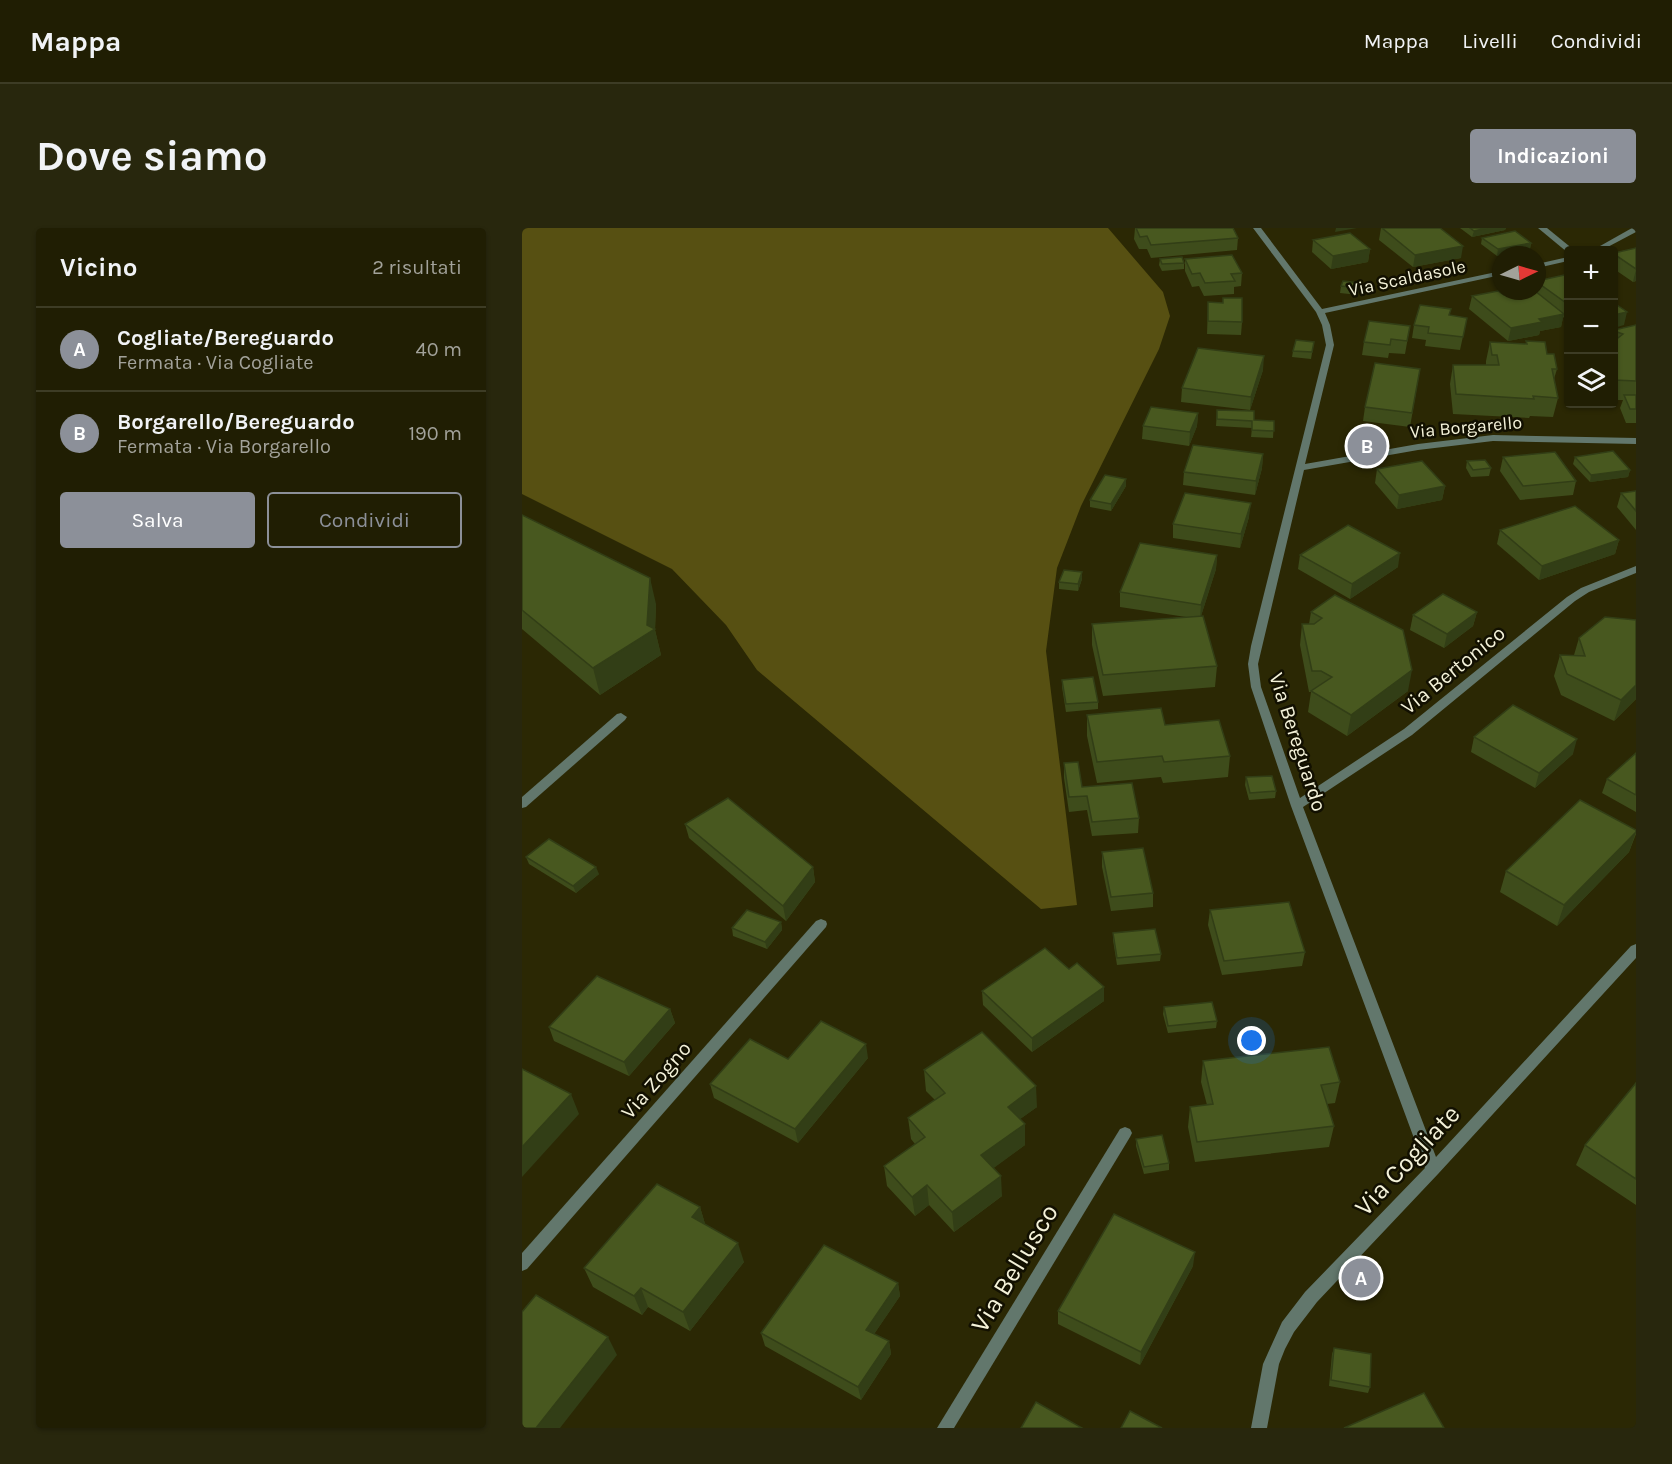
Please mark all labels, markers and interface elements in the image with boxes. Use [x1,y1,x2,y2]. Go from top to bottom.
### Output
text: Mappa [30,25,121,58]
text: Mappa [1364,29,1429,53]
text: Livelli [1462,29,1518,53]
text: Condividi [1551,29,1642,53]
button: Indicazioni [1470,129,1636,183]
text: Dove siamo [36,131,267,181]
north arrow [1492,246,1546,300]
map controls [1564,246,1618,408]
button: + [1564,246,1618,300]
text: Vicino [60,252,137,283]
street label: Via Scaldasole [1347,255,1467,301]
text: 2 risultati [372,256,462,279]
button: − [1564,300,1618,354]
text: Cogliate/Bereguardo [117,325,334,351]
text: A [73,338,86,361]
text: 40 m [416,338,462,361]
text: Fermata · Via Cogliate [117,351,314,374]
button: layers [1564,354,1618,408]
text: Borgarello/Bereguardo [117,409,355,435]
street label: Via Borgarello [1409,411,1523,443]
text: B [73,422,86,445]
text: 190 m [408,422,462,445]
pin: B [1348,424,1386,468]
text: Fermata · Via Borgarello [117,435,331,458]
button: Salva [60,492,255,548]
button: Condividi [267,492,462,548]
street label: Via Bertonico [1396,621,1510,719]
street label: Via Bereguardo [1264,670,1332,814]
your location [1237,1026,1266,1055]
street label: Via Zogno [616,1036,696,1124]
street label: Via Cogliate [1348,1099,1466,1222]
street label: Via Bellusco [964,1199,1065,1338]
pin: A [1342,1256,1380,1300]

